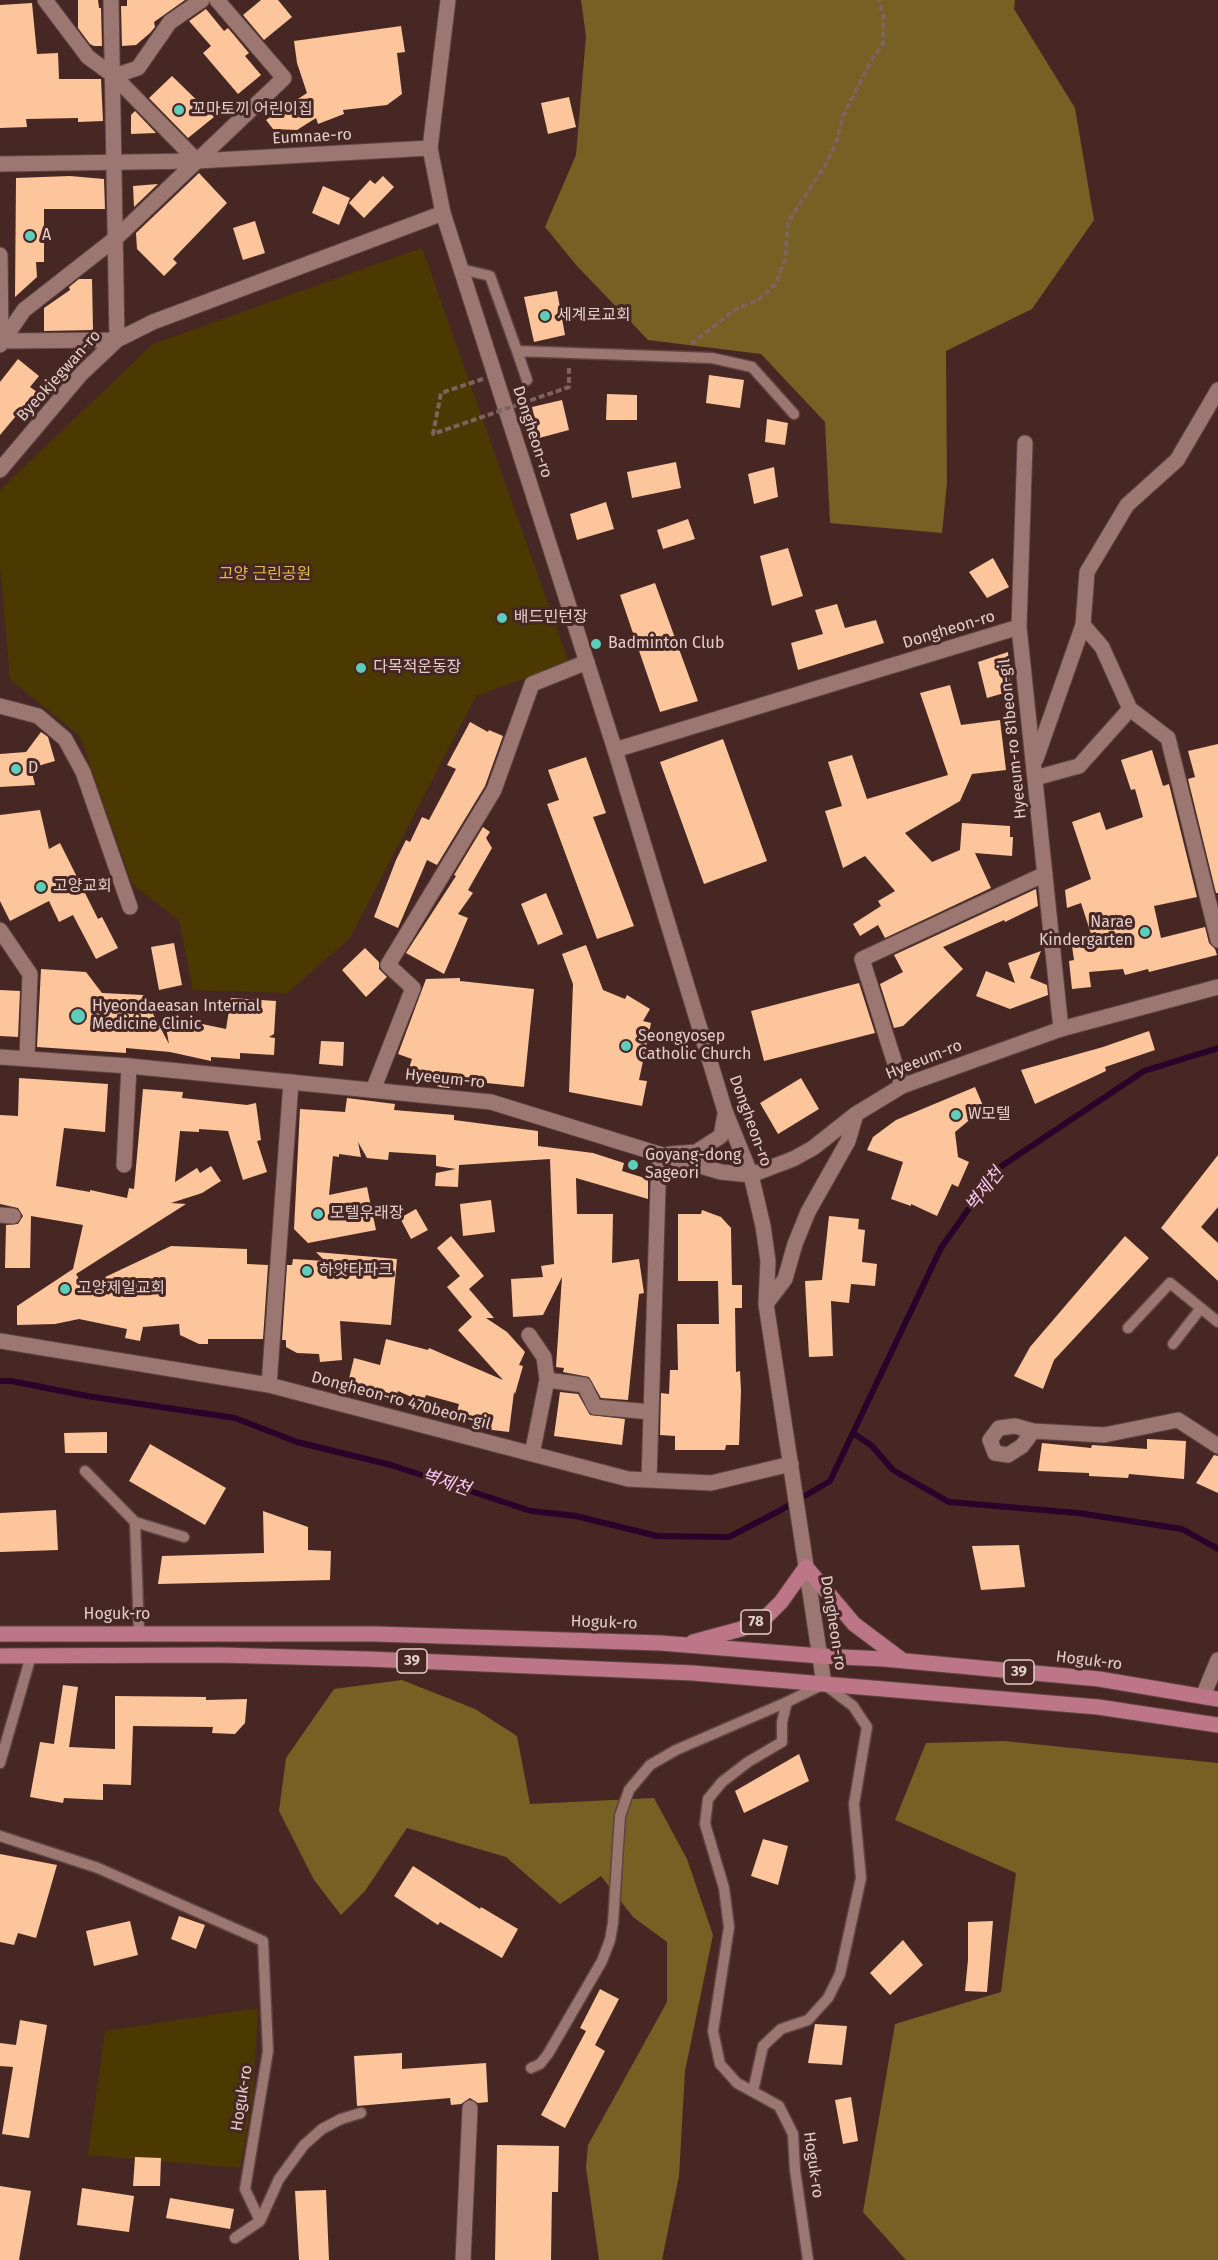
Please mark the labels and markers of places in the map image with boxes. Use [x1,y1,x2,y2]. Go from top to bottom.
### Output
place label: 꼬마토끼 어린이집 [191,100,313,120]
marker: 꼬마토끼 어린이집 [172,103,186,117]
place label: A [42,226,51,246]
marker: A [23,229,37,243]
place label: 세계로교회 [557,306,631,326]
marker: 세계로교회 [538,309,552,323]
place label: 배드민턴장 [514,608,588,628]
marker: 배드민턴장 [495,611,509,625]
place label: Badminton Club [608,634,724,654]
marker: Badminton Club [589,637,603,651]
place label: 다목적운동장 [373,658,461,678]
marker: 다목적운동장 [354,661,368,675]
place label: D [28,759,38,779]
marker: D [9,762,23,776]
place label: 고양교회 [53,877,112,897]
marker: 고양교회 [34,880,48,894]
place label: Narae Kindergarten [1039,913,1133,951]
marker: Narae Kindergarten [1138,925,1152,939]
place label: Hyeondaeasan Internal Medicine Clinic [92,997,260,1035]
marker: Hyeondaeasan Internal Medicine Clinic [69,1007,87,1025]
place label: Seongyosep Catholic Church [638,1027,751,1065]
marker: Seongyosep Catholic Church [619,1039,633,1053]
place label: W모텔 [968,1105,1011,1125]
marker: W모텔 [949,1108,963,1122]
place label: Goyang-dong Sageori [645,1146,741,1184]
marker: Goyang-dong Sageori [626,1158,640,1172]
place label: 모텔우래장 [330,1204,404,1224]
marker: 모텔우래장 [311,1207,325,1221]
place label: 하얏타파크 [319,1261,393,1281]
marker: 하얏타파크 [300,1264,314,1278]
place label: 고양제일교회 [77,1279,165,1299]
marker: 고양제일교회 [58,1282,72,1296]

